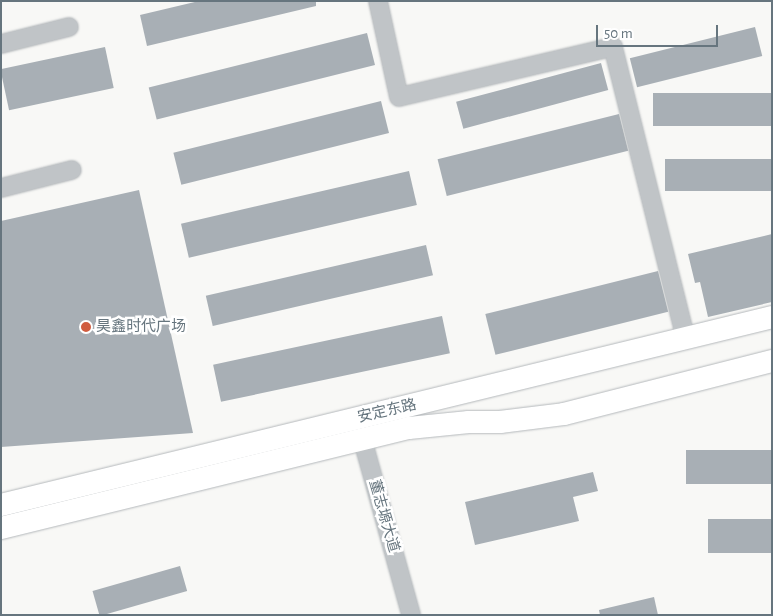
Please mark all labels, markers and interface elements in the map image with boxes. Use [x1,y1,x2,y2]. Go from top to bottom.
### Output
scale bar [598,15,720,47]
text: 50 m [604,26,633,41]
place label: 昊鑫时代广场 [96,318,186,336]
marker: 昊鑫时代广场 [80,321,92,333]
street label: 安定东路 [356,395,418,427]
street label: 董志塬大道 [365,477,403,555]

